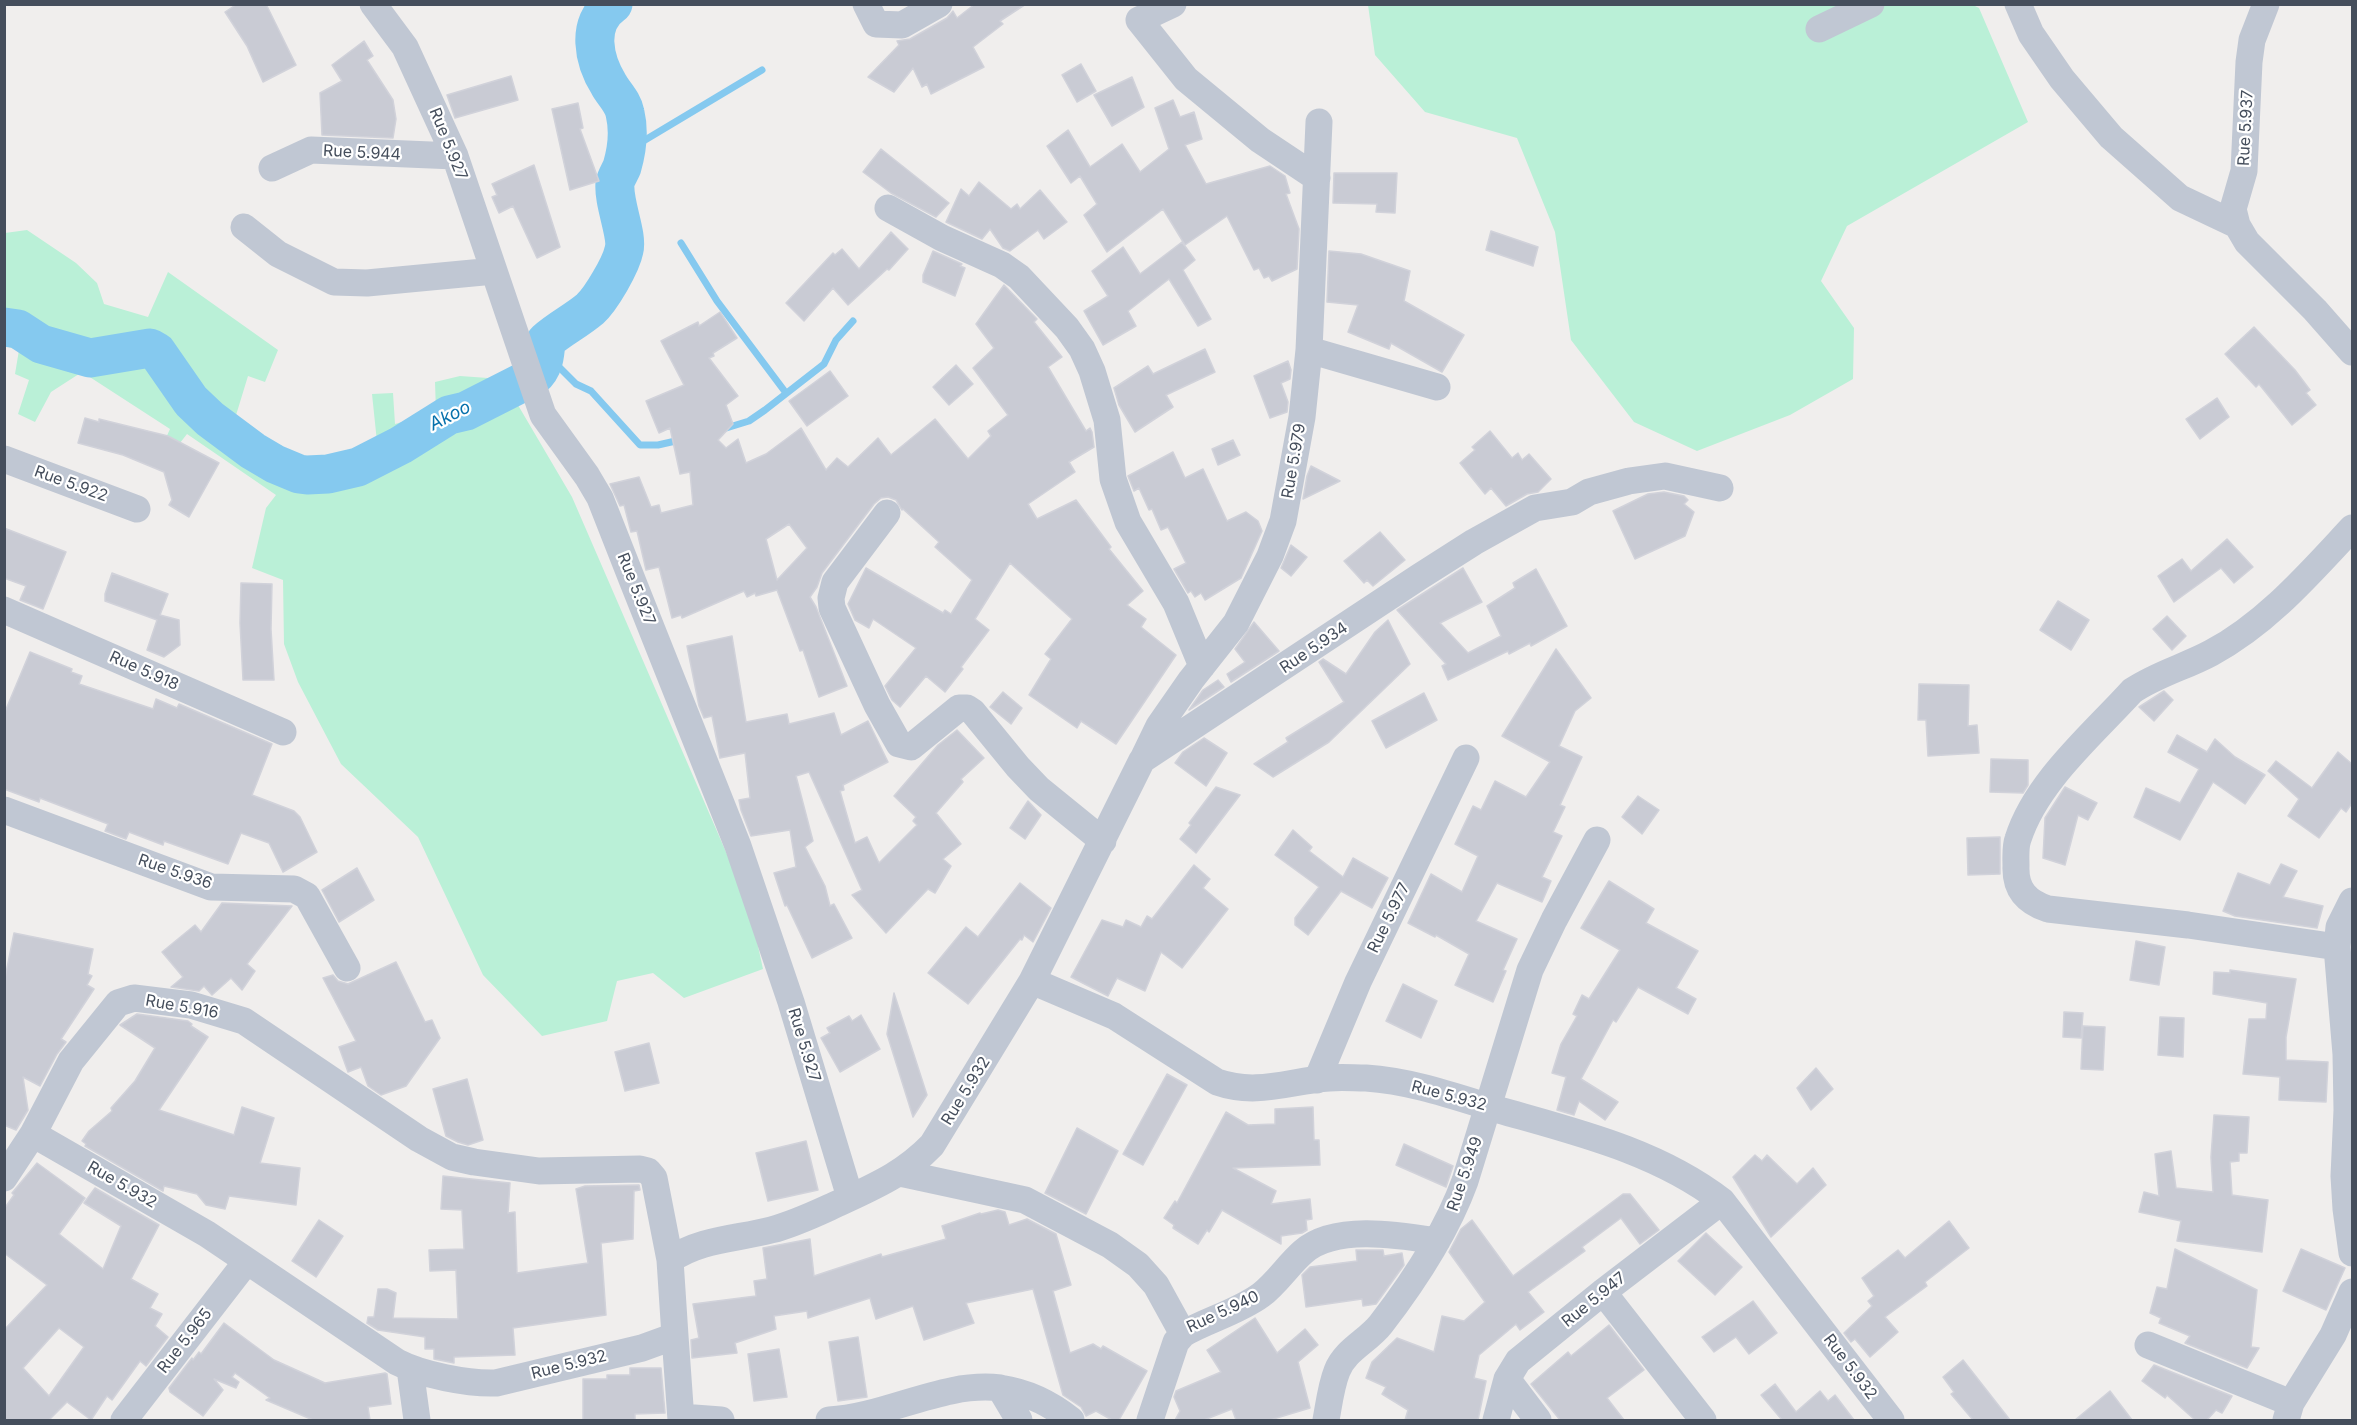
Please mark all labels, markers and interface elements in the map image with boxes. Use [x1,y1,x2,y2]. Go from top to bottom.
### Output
street label: Rue 5.937 [2234,89,2258,167]
street label: Rue 5.927 [425,105,471,183]
street label: Rue 5.944 [323,141,401,165]
water label: Akoo [426,397,474,435]
street label: Rue 5.979 [1278,422,1310,500]
street label: Rue 5.922 [32,462,110,506]
street label: Rue 5.927 [613,550,659,628]
street label: Rue 5.934 [1276,618,1352,678]
street label: Rue 5.918 [106,647,182,695]
street label: Rue 5.936 [135,850,215,894]
street label: Rue 5.977 [1364,880,1414,956]
street label: Rue 5.916 [144,991,220,1023]
street label: Rue 5.927 [784,1006,824,1084]
street label: Rue 5.932 [937,1053,995,1129]
street label: Rue 5.932 [1409,1077,1489,1115]
street label: Rue 5.949 [1443,1134,1487,1214]
street label: Rue 5.932 [84,1157,160,1213]
street label: Rue 5.947 [1558,1268,1630,1332]
street label: Rue 5.940 [1184,1287,1262,1337]
street label: Rue 5.965 [154,1305,216,1377]
street label: Rue 5.932 [1819,1330,1881,1404]
street label: Rue 5.932 [529,1346,609,1384]

